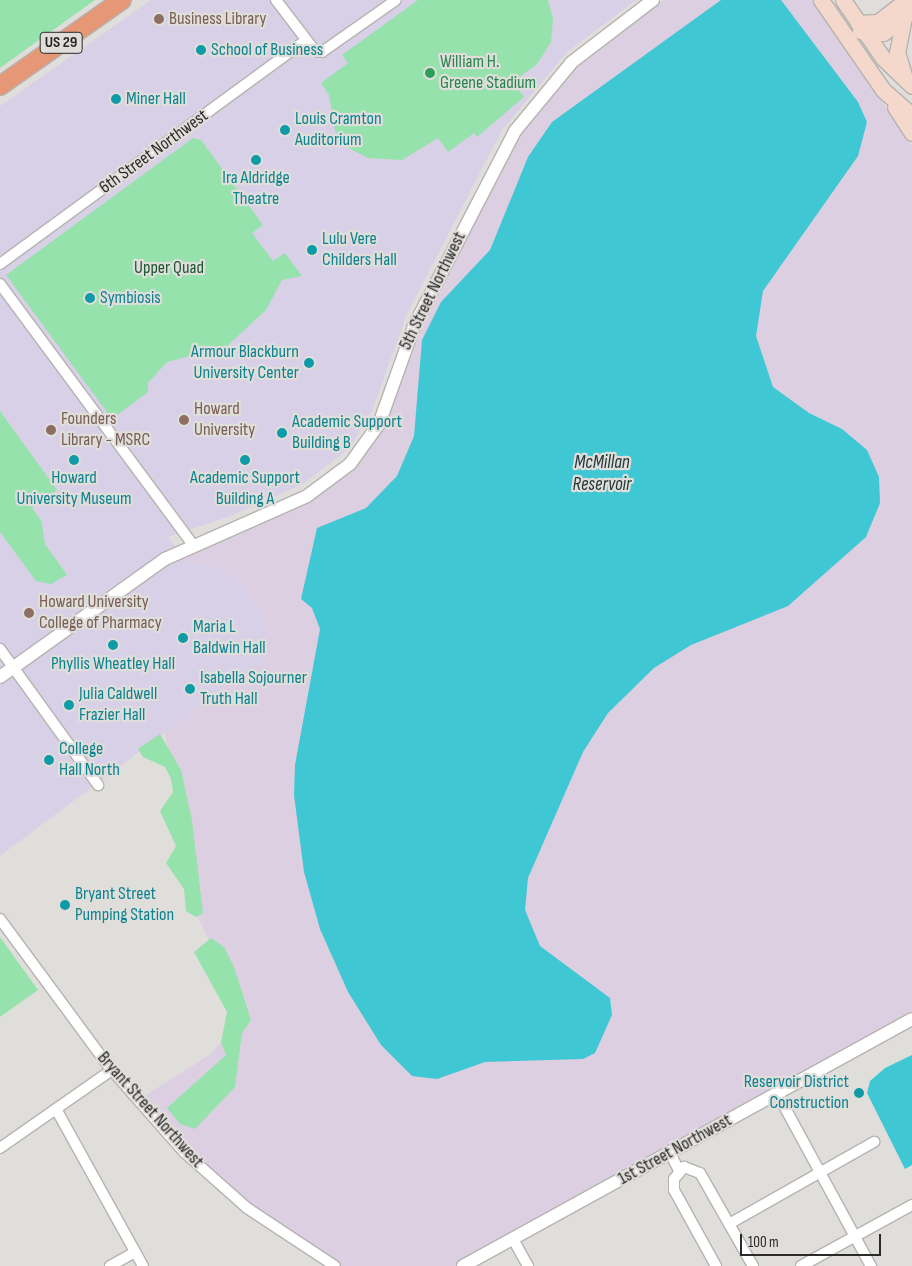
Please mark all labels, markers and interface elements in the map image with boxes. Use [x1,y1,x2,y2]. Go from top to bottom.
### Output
place label: Business Library [169,8,266,30]
marker: Business Library [153,13,165,25]
road number: US 29 [38,29,84,56]
place label: School of Business [211,39,323,61]
marker: School of Business [195,44,207,56]
place label: William H. Greene Stadium [440,52,536,94]
marker: William H. Greene Stadium [424,67,436,79]
place label: Miner Hall [126,88,186,110]
marker: Miner Hall [110,93,122,105]
street label: 6th Street Northwest [95,105,213,199]
place label: Louis Cramton Auditorium [295,109,382,152]
marker: Louis Cramton Auditorium [279,124,291,136]
marker: Ira Aldridge Theatre [250,154,262,166]
place label: Ira Aldridge Theatre [222,168,290,210]
street label: 5th Street Northwest [395,228,471,354]
place label: Lulu Vere Childers Hall [322,229,397,272]
marker: Lulu Vere Childers Hall [306,244,318,256]
park label: Upper Quad [134,257,204,279]
place label: Symbiosis [100,287,161,309]
marker: Symbiosis [84,292,96,304]
place label: Armour Blackburn University Center [191,342,299,384]
marker: Armour Blackburn University Center [303,357,315,369]
place label: Howard University [194,399,255,442]
place label: Founders Library - MSRC [61,409,150,452]
place label: Academic Support Building B [292,412,402,454]
marker: Howard University [178,414,190,426]
marker: Founders Library - MSRC [45,424,57,436]
marker: Academic Support Building B [276,427,288,439]
water label: McMillan Reservoir [573,452,631,496]
marker: Howard University Museum [68,454,80,466]
marker: Academic Support Building A [239,454,251,466]
place label: Howard University Museum [16,468,132,510]
place label: Academic Support Building A [190,468,300,510]
place label: Howard University College of Pharmacy [39,592,162,634]
marker: Howard University College of Pharmacy [23,607,35,619]
place label: Maria L Baldwin Hall [193,617,266,660]
marker: Maria L Baldwin Hall [177,632,189,644]
marker: Phyllis Wheatley Hall [107,639,119,651]
place label: Phyllis Wheatley Hall [51,653,175,675]
place label: Isabella Sojourner Truth Hall [200,668,307,711]
marker: Isabella Sojourner Truth Hall [184,683,196,695]
place label: Julia Caldwell Frazier Hall [79,684,157,726]
marker: Julia Caldwell Frazier Hall [63,699,75,711]
place label: College Hall North [59,739,120,782]
marker: College Hall North [43,754,55,766]
place label: Bryant Street Pumping Station [75,884,174,926]
marker: Bryant Street Pumping Station [59,899,71,911]
street label: Bryant Street Northwest [92,1048,208,1172]
place label: Reservoir District Construction [744,1072,849,1114]
marker: Reservoir District Construction [853,1087,865,1099]
street label: 1st Street Northwest [614,1110,736,1190]
scale bar [742,1224,883,1256]
text: 100 m [748,1233,779,1252]

